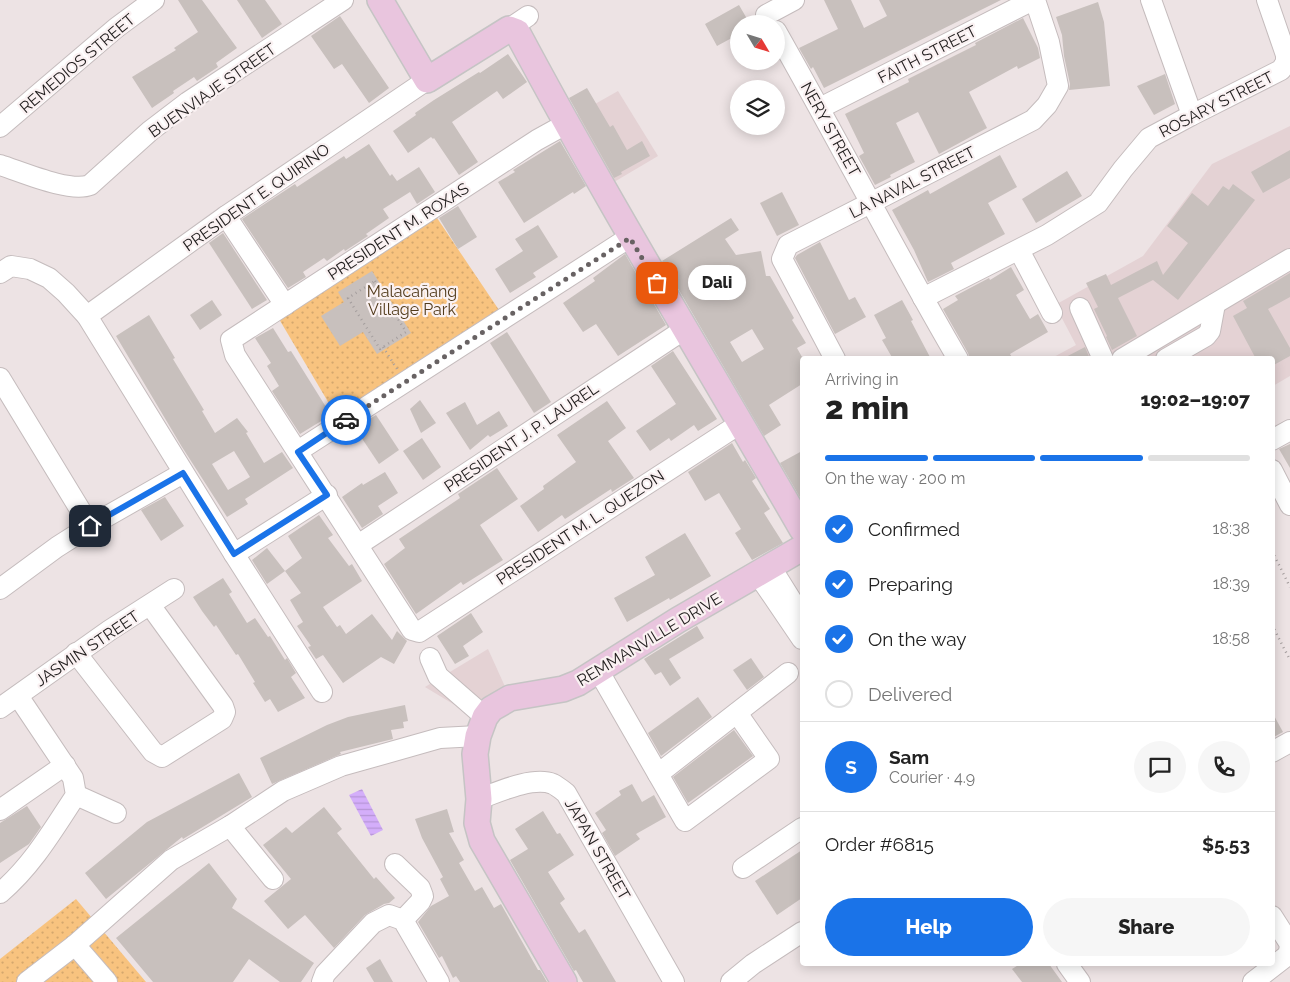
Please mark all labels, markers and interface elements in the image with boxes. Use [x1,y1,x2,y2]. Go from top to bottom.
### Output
street label: REMEDIOS STREET [16,10,139,117]
north arrow [730,15,785,70]
map controls [730,15,785,135]
street label: FAITH STREET [875,21,980,87]
street label: BUENVIAJE STREET [145,39,280,142]
street label: ROSARY STREET [1156,67,1277,141]
street label: NERY STREET [797,79,864,180]
button: layers [730,80,785,135]
street label: PRESIDENT E. QUIRINO [179,140,333,255]
street label: LA NAVAL STREET [846,142,979,222]
street label: PRESIDENT M. ROXAS [324,179,473,284]
pin [636,262,678,304]
callout: Dali [687,266,744,300]
icon: bag [643,269,671,297]
text: Dali [702,273,732,292]
park label: Malacañang Village Park [367,282,457,319]
text: Arriving in [825,370,899,389]
street label: PRESIDENT J. P. LAUREL [441,378,602,496]
text: 19:02–19:07 [1141,388,1250,410]
text: 2 min [825,389,909,426]
courier [321,395,371,445]
icon: car [332,406,360,434]
street label: PRESIDENT M. L. QUEZON [493,466,668,589]
text: On the way · 200 m [825,469,965,488]
pin [69,505,111,547]
icon: home [76,512,104,540]
icon: check [825,515,853,543]
text: Confirmed [868,518,960,540]
text: 18:38 [1213,519,1250,538]
icon: check [825,570,853,598]
text: Preparing [868,573,953,595]
text: 18:39 [1213,574,1250,593]
street label: REMMANVILLE DRIVE [574,589,725,690]
street label: JASMIN STREET [32,606,143,690]
icon: check [825,625,853,653]
text: On the way [868,628,967,650]
text: 18:58 [1212,629,1250,648]
text: Delivered [868,683,952,705]
button: chat [1134,741,1186,793]
button: phone [1198,741,1250,793]
text: Sam [889,746,929,768]
text: S [845,756,857,778]
text: Courier · 4.9 [889,768,975,787]
street label: JAPAN STREET [561,795,634,903]
text: Order #6815 [825,833,934,855]
text: $5.53 [1202,833,1250,855]
button: Help [825,898,1033,956]
button: Share [1043,898,1250,956]

